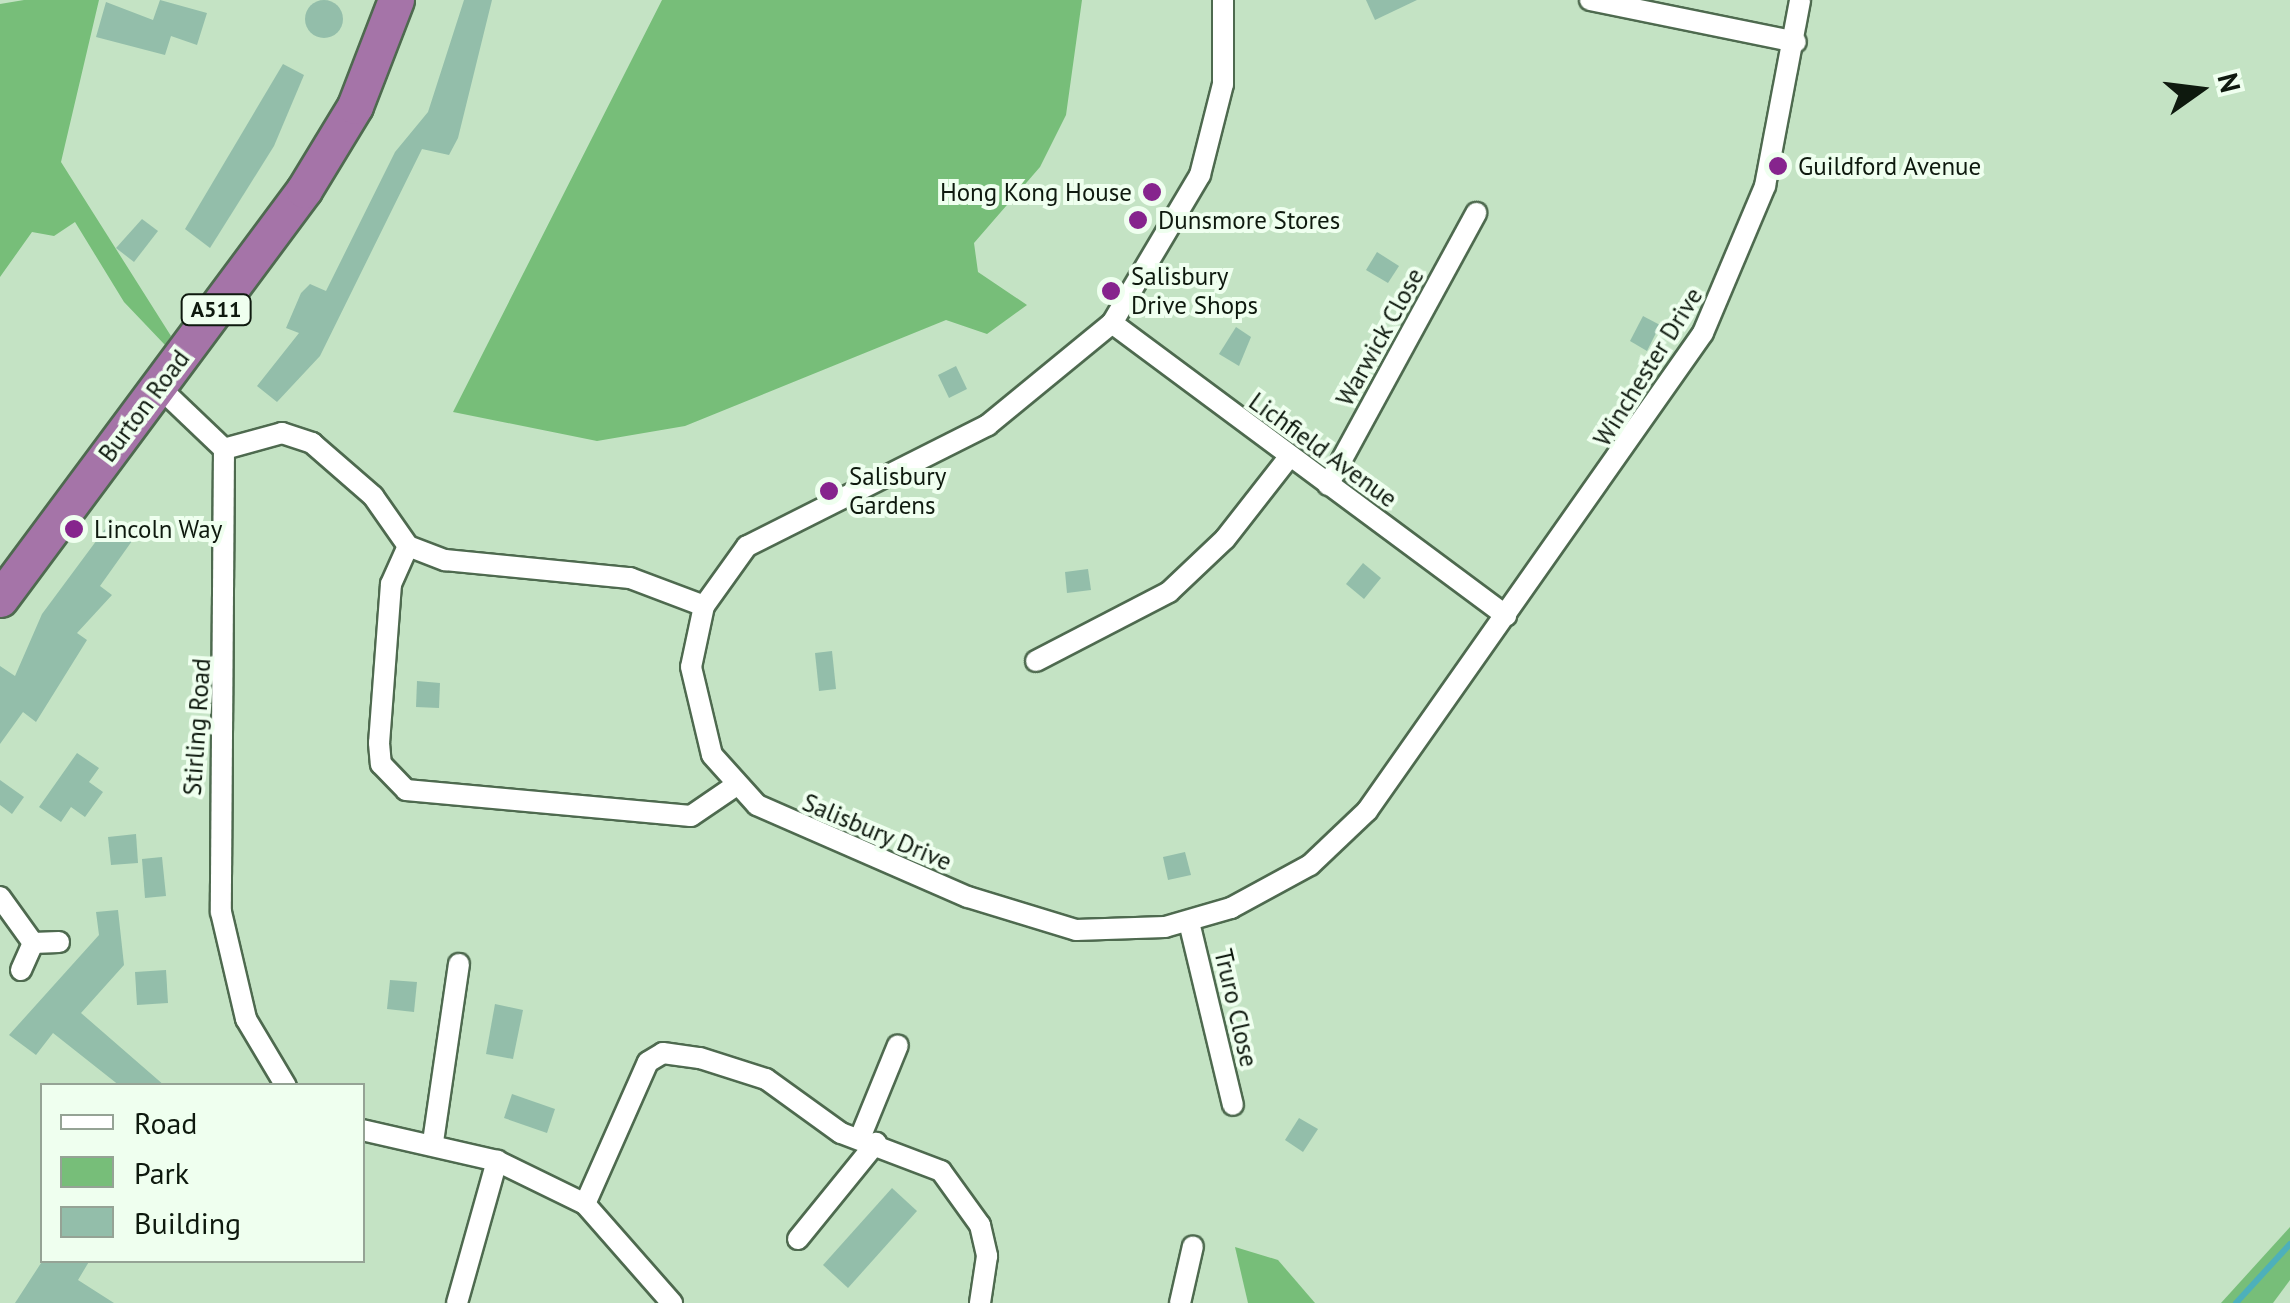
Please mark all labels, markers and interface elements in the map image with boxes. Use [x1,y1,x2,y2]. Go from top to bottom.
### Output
north arrow [2150,40,2250,140]
text: N [2209,69,2250,96]
place label: Guildford Avenue [1798,151,1982,181]
marker: Guildford Avenue [1767,155,1789,177]
place label: Hong Kong House [940,177,1132,207]
marker: Hong Kong House [1141,181,1163,203]
place label: Dunsmore Stores [1158,205,1340,235]
marker: Dunsmore Stores [1127,209,1149,231]
place label: Salisbury Drive Shops [1131,262,1258,321]
street label: Warwick Close [1330,262,1430,412]
marker: Salisbury Drive Shops [1100,280,1122,302]
street label: Winchester Drive [1587,282,1709,452]
road number: A511 [178,293,254,327]
street label: Burton Road [92,344,196,468]
street label: Lichfield Avenue [1243,386,1403,514]
place label: Salisbury Gardens [849,462,946,521]
marker: Salisbury Gardens [818,480,840,502]
place label: Lincoln Way [94,514,223,544]
marker: Lincoln Way [63,518,85,540]
street label: Stirling Road [177,657,217,797]
street label: Salisbury Drive [797,787,957,877]
street label: Truro Close [1208,946,1264,1070]
legend [40,1083,365,1263]
text: Road [134,1103,198,1142]
text: Park [134,1153,189,1192]
text: Building [134,1203,241,1242]

